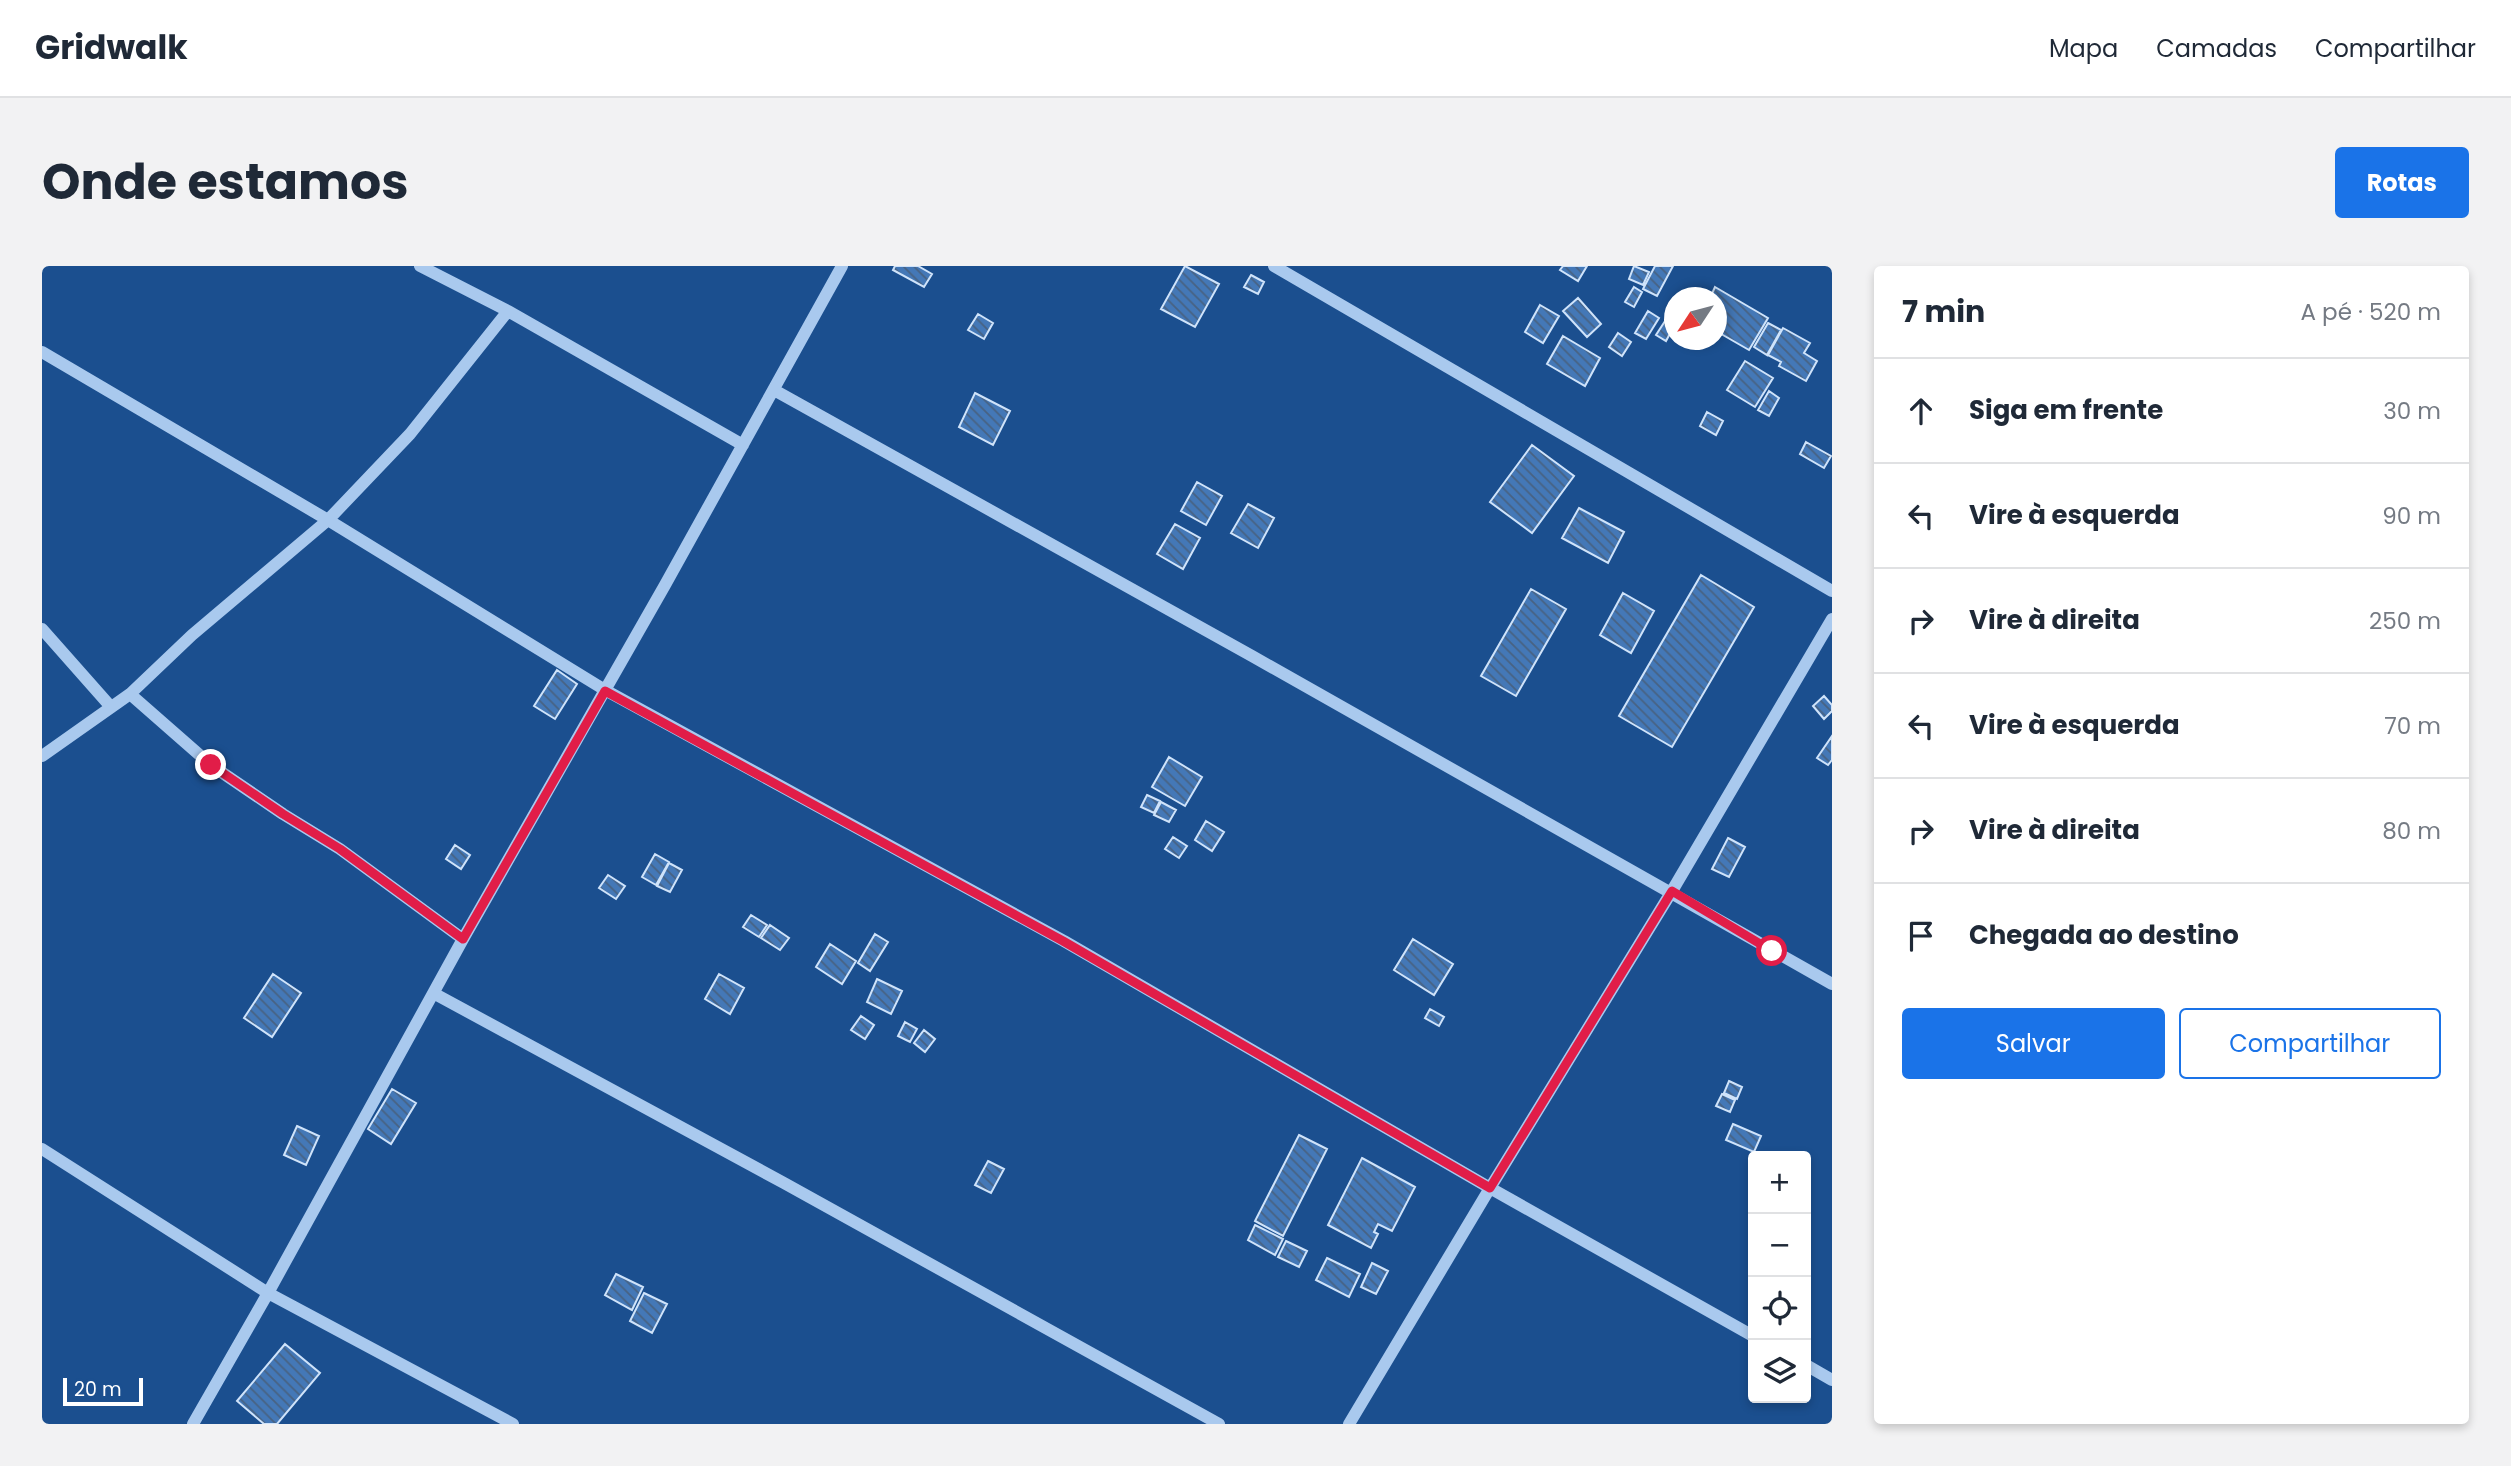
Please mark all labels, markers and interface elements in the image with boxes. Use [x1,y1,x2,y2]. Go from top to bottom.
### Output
text: Gridwalk [35,24,188,71]
text: Mapa [2049,32,2118,65]
text: Camadas [2156,32,2277,65]
text: Compartilhar [2315,32,2476,65]
button: Rotas [2335,147,2469,218]
text: Onde estamos [42,148,409,216]
north arrow [1664,287,1727,350]
text: 7 min [1902,290,1985,333]
text: A pé · 520 m [2300,296,2441,328]
icon: ahead [1902,392,1940,430]
text: Siga em frente [1969,392,2163,428]
text: 30 m [2383,395,2441,427]
icon: left [1902,497,1940,535]
text: Vire à esquerda [1969,497,2180,533]
text: 90 m [2382,500,2441,532]
icon: right [1902,602,1940,640]
text: Vire à direita [1969,602,2140,638]
text: 250 m [2369,605,2441,637]
icon: left [1902,707,1940,745]
text: Vire à esquerda [1969,707,2180,743]
text: 70 m [2384,710,2441,742]
route end [195,749,226,780]
icon: right [1902,812,1940,850]
text: Vire à direita [1969,812,2140,848]
text: 80 m [2382,815,2441,847]
icon: arrive [1902,917,1940,955]
text: Chegada ao destino [1969,917,2239,953]
route start [1756,935,1787,966]
button: Salvar [1902,1008,2165,1079]
button: Compartilhar [2179,1008,2441,1079]
map controls [1748,1151,1811,1403]
button: + [1748,1151,1811,1214]
button: − [1748,1214,1811,1277]
button: locate [1748,1277,1811,1340]
button: layers [1748,1340,1811,1403]
scale bar [63,1375,144,1407]
text: 20 m [74,1376,122,1403]

